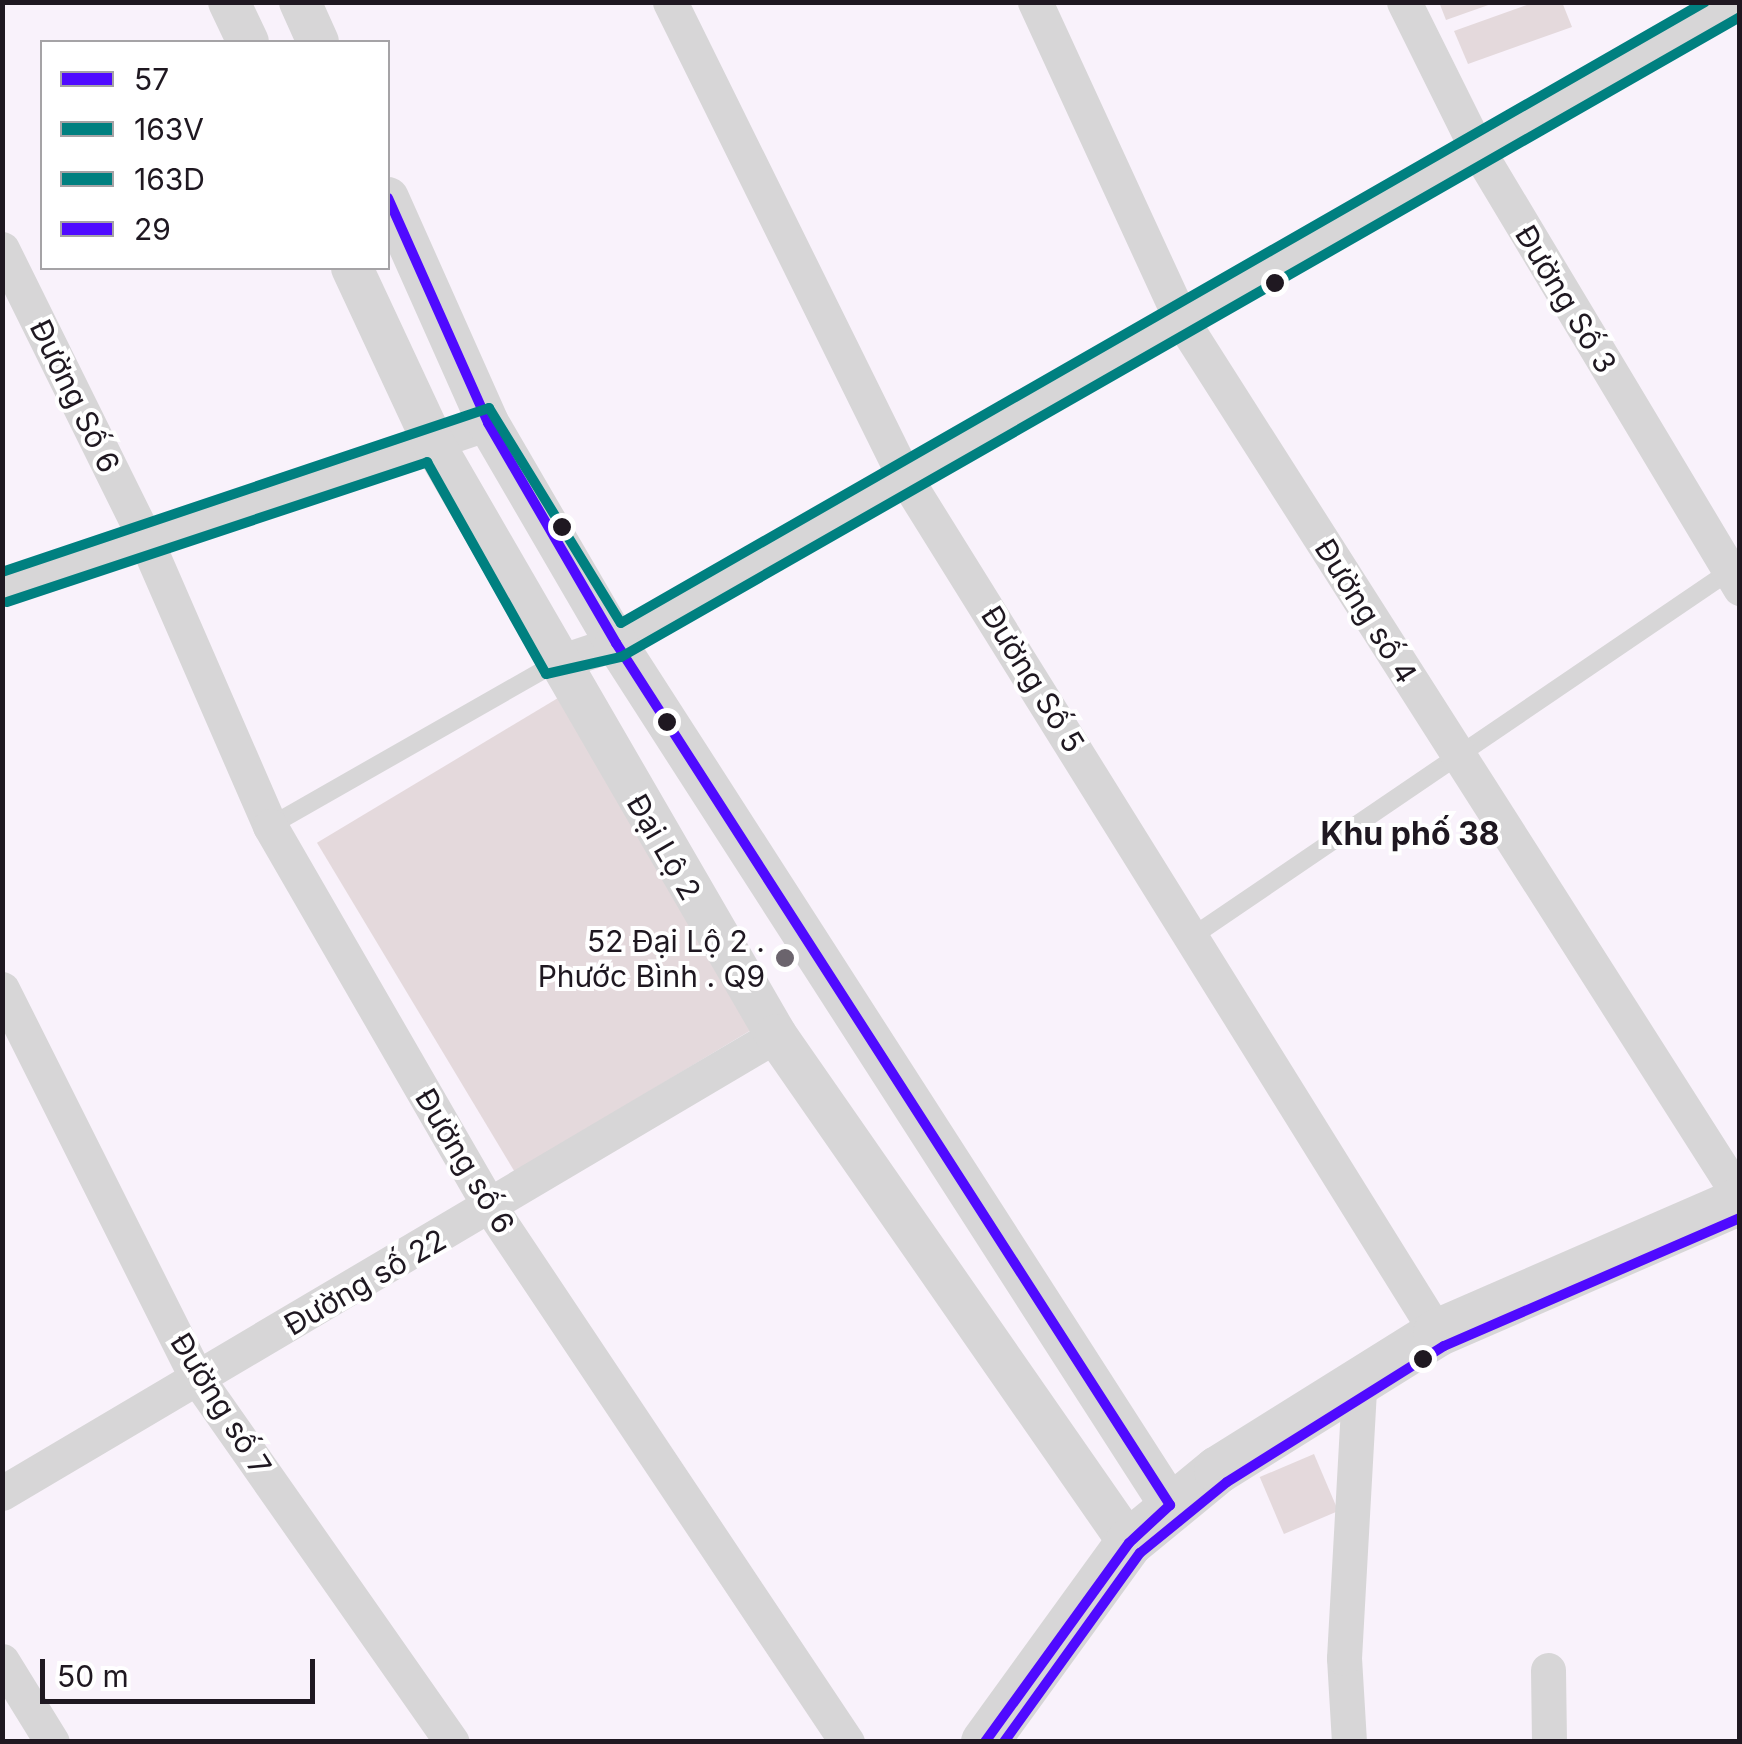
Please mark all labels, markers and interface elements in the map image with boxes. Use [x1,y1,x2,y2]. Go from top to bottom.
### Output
legend [40,40,390,270]
text: 57 [134,61,169,97]
text: 163V [134,111,204,147]
text: 163D [134,161,205,197]
text: 29 [134,211,171,247]
street label: Đường Số 3 [1508,219,1624,379]
unlabelled marker [1265,273,1285,293]
street label: Đường Số 6 [22,314,128,478]
unlabelled marker [552,517,572,537]
street label: Đường số 4 [1307,532,1425,690]
street label: Đường Số 5 [974,599,1092,759]
unlabelled marker [657,712,677,732]
street label: Đại Lộ 2 [619,788,709,906]
district label: Khu phố 38 [1320,815,1500,853]
place label: 52 Đại Lộ 2 . Phước Bình . Q9 [538,923,765,994]
marker: 52 Đại Lộ 2 . Phước Bình . Q9 [774,947,796,969]
street label: Đường số 6 [408,1082,522,1240]
street label: Đường số 22 [278,1221,452,1343]
street label: Đường số 7 [163,1326,279,1482]
unlabelled marker [1413,1349,1433,1369]
scale bar [45,1639,320,1701]
text: 50 m [57,1658,129,1694]

